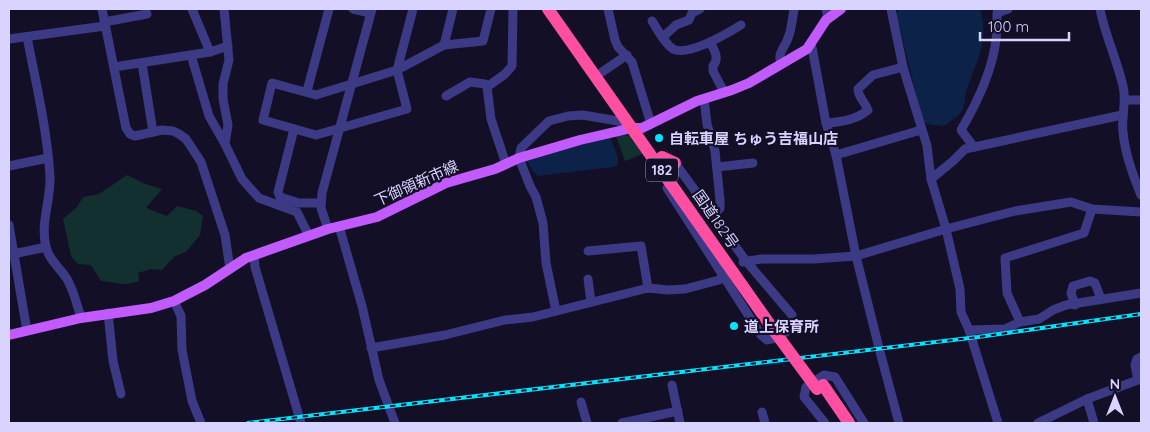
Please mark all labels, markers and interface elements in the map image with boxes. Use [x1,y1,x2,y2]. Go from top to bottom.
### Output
scale bar [980,10,1069,42]
text: 100 m [988,17,1029,36]
place label: 自転車屋 ちゅう吉福山店 [669,129,838,148]
marker: 自転車屋 ちゅう吉福山店 [653,132,665,144]
street label: 下御領新市線 [371,156,461,210]
road number: 182 [646,158,678,182]
street label: 国道182号 [689,186,743,252]
place label: 道上保育所 [744,317,819,336]
marker: 道上保育所 [728,320,740,332]
north arrow [1090,372,1140,422]
text: N [1110,375,1120,393]

